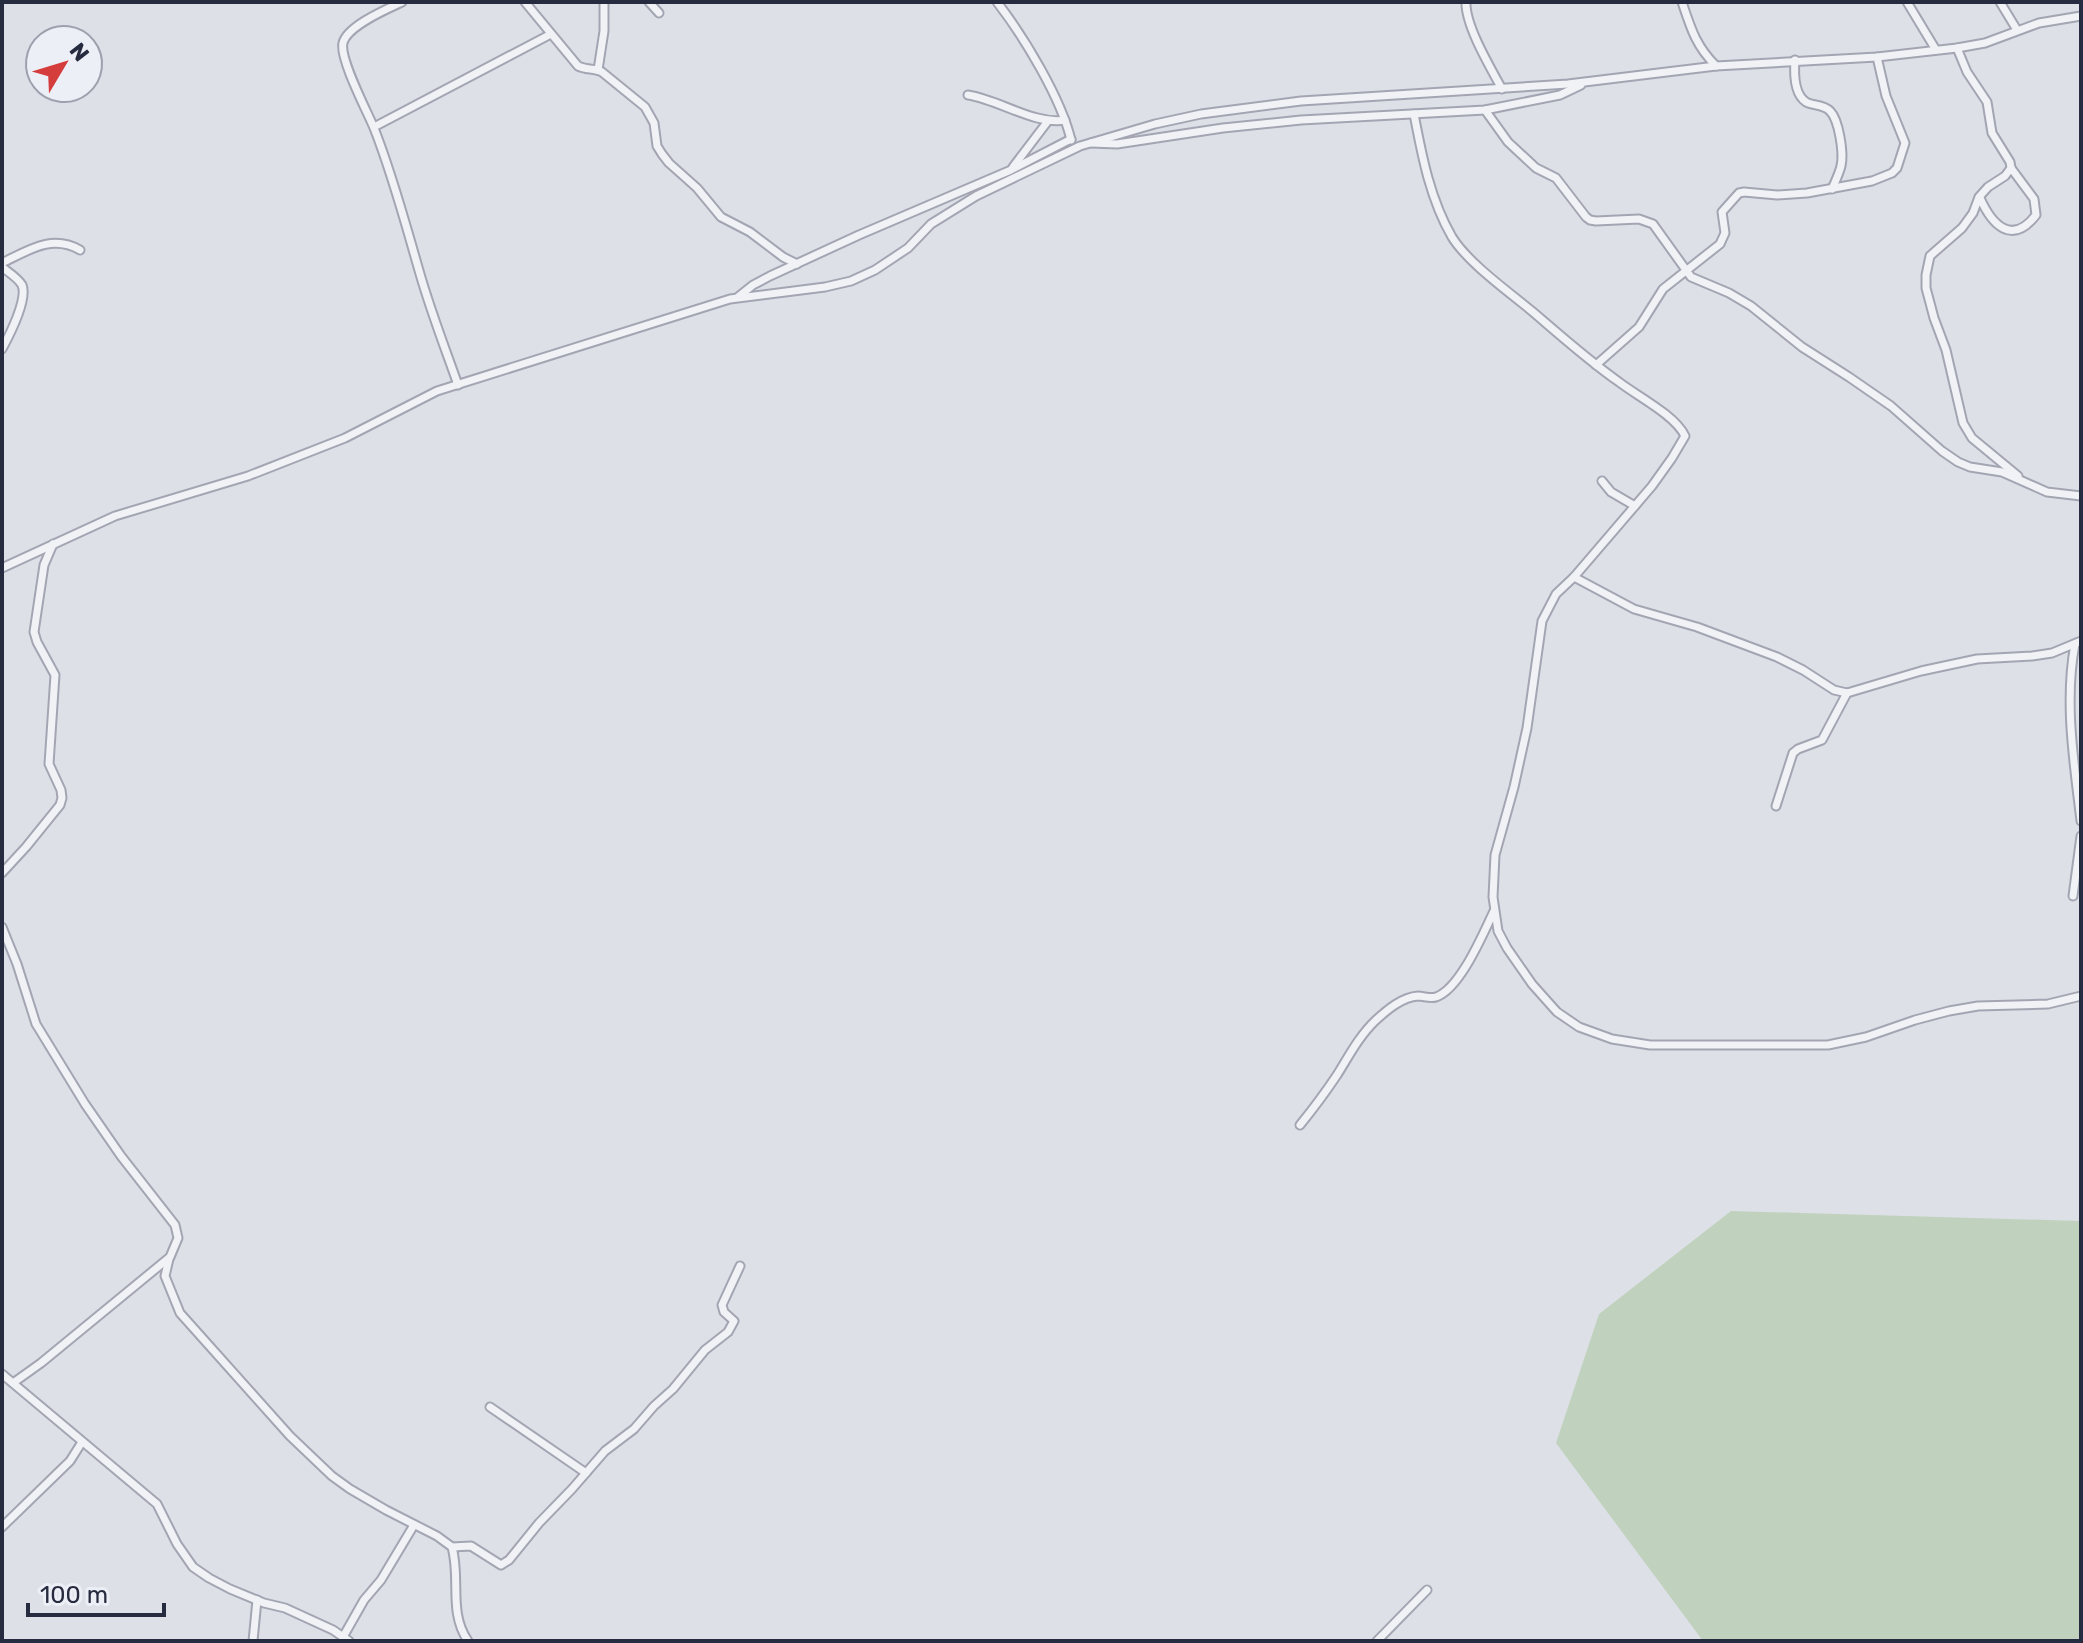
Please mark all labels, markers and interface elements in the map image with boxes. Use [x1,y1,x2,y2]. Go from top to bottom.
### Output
north arrow [24,24,104,104]
text: N [64,37,95,67]
scale bar [28,1567,164,1617]
text: 100 m [40,1581,108,1609]

